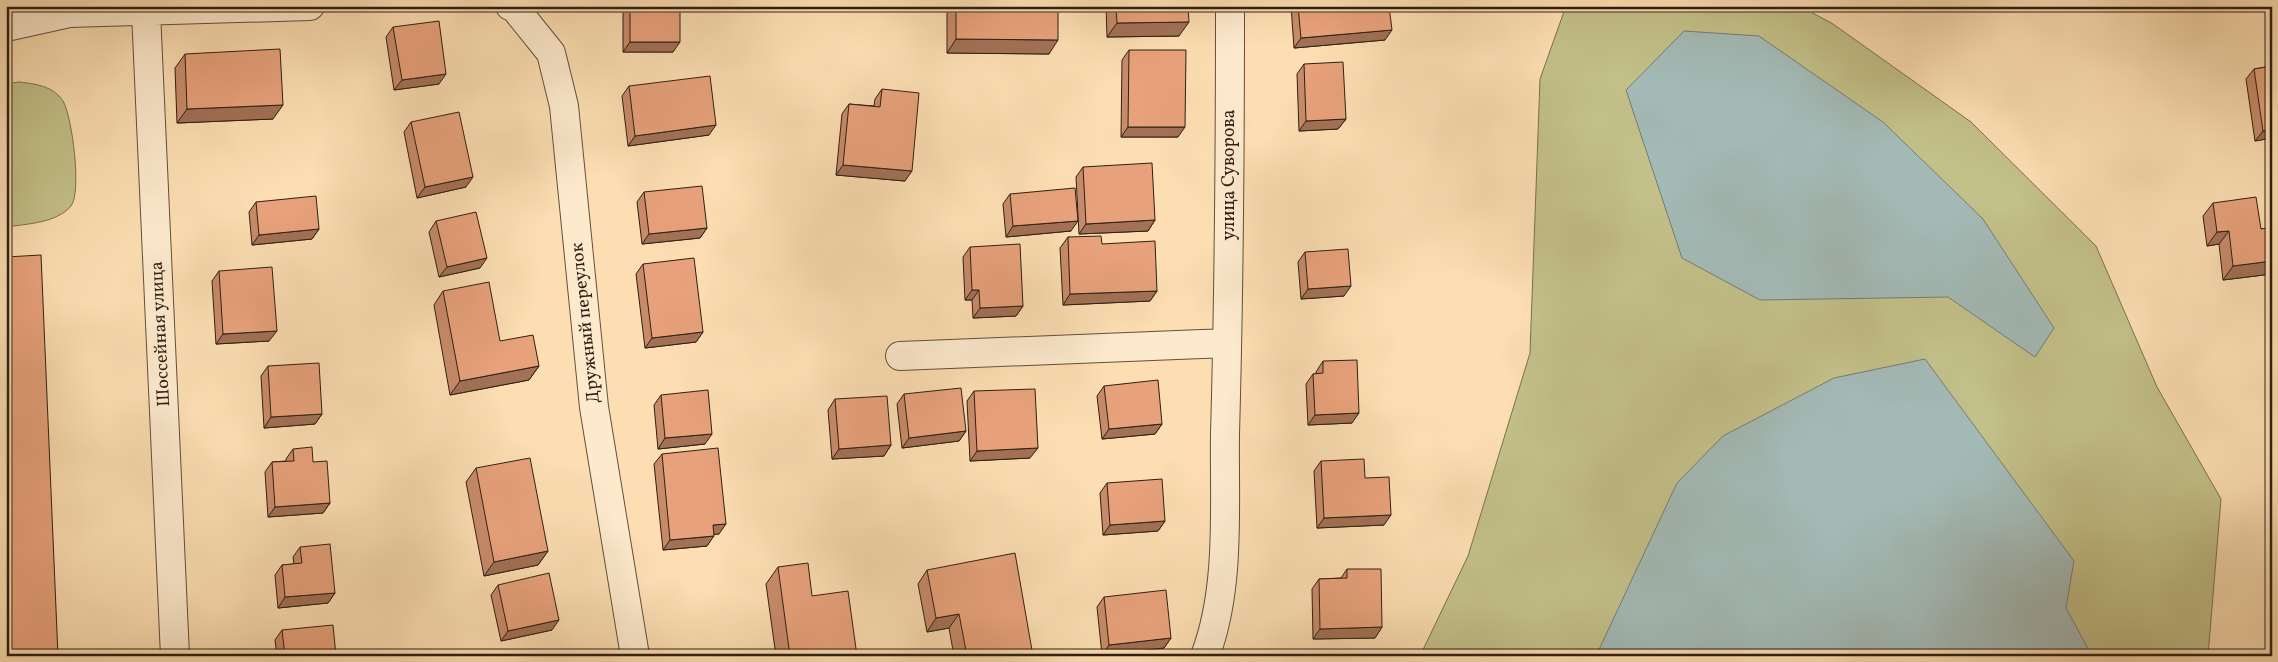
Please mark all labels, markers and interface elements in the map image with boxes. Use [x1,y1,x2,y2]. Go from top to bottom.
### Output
street label: улица Суворова [1217,109,1242,241]
street label: Дружный переулок [565,241,607,405]
street label: Шоссейная улица [145,261,177,407]

